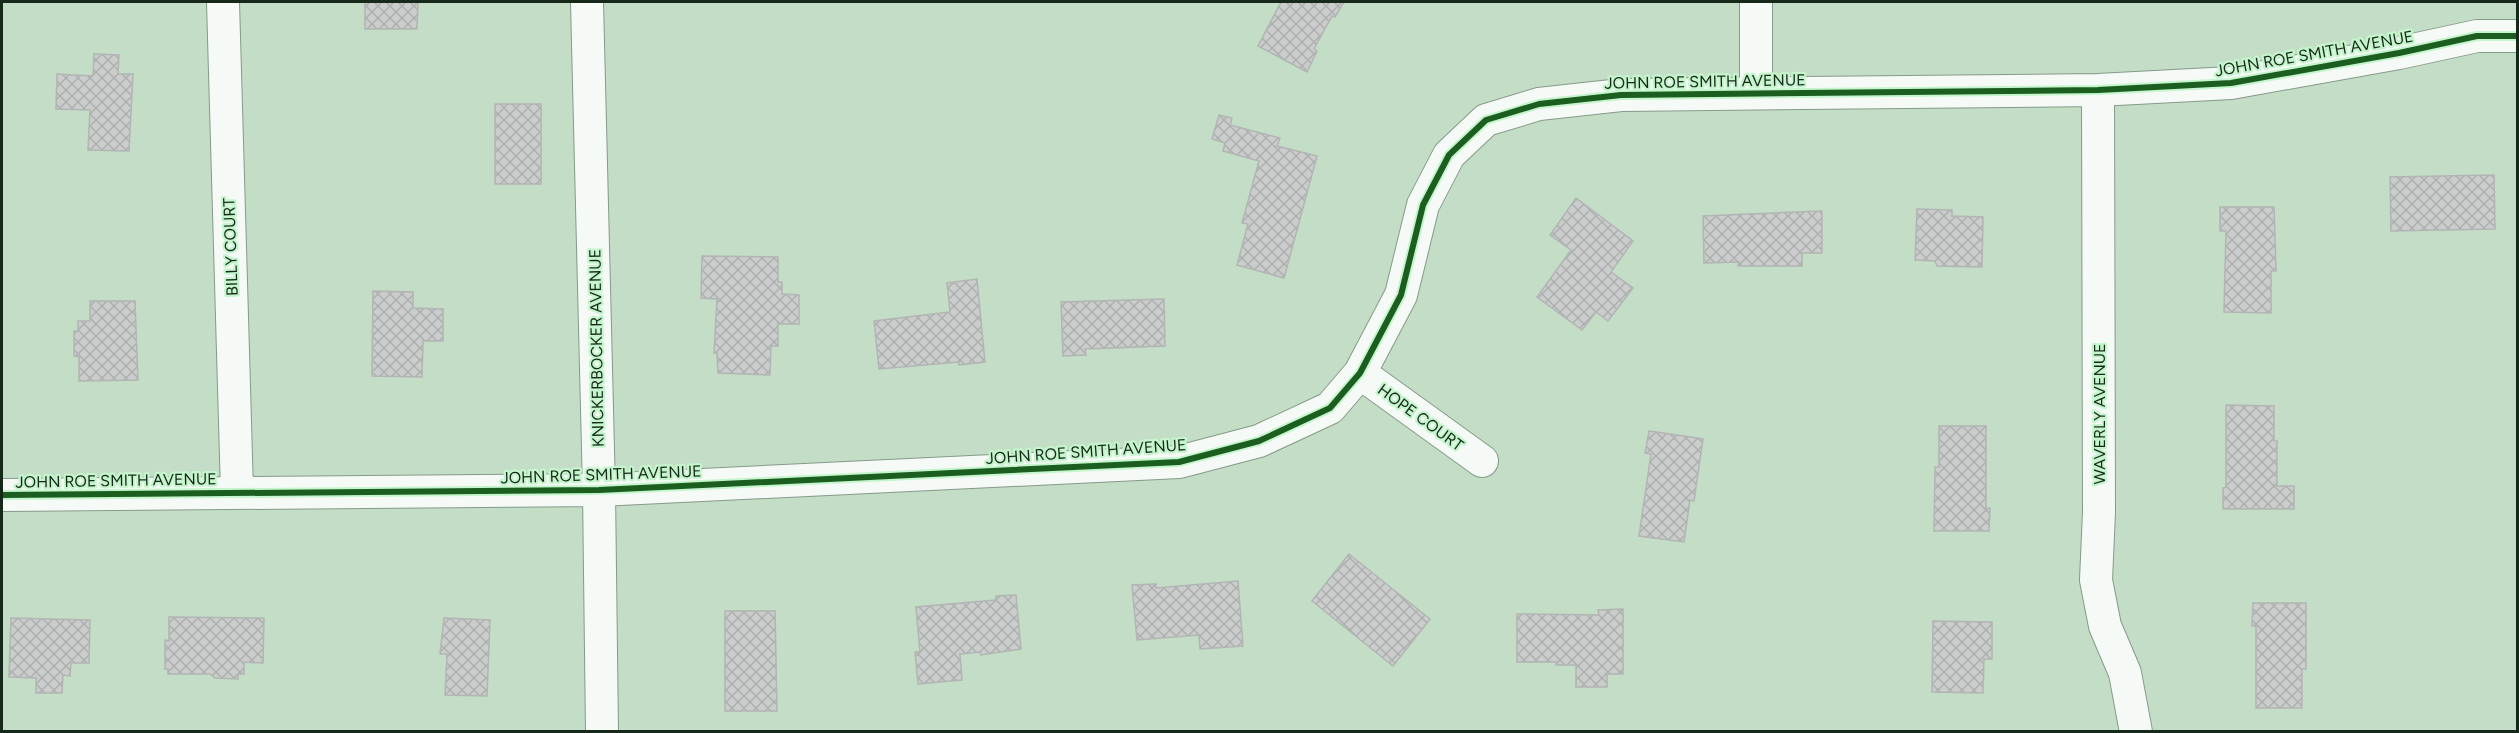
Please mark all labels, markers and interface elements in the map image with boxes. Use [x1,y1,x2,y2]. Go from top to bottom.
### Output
street label: JOHN ROE SMITH AVENUE [2213,27,2415,80]
street label: JOHN ROE SMITH AVENUE [1604,70,1806,93]
street label: BILLY COURT [219,197,242,296]
street label: KNICKERBOCKER AVENUE [585,249,608,447]
street label: WAVERLY AVENUE [2090,343,2109,485]
street label: HOPE COURT [1374,380,1467,455]
street label: JOHN ROE SMITH AVENUE [985,435,1187,468]
street label: JOHN ROE SMITH AVENUE [500,461,702,488]
street label: JOHN ROE SMITH AVENUE [15,469,217,492]

